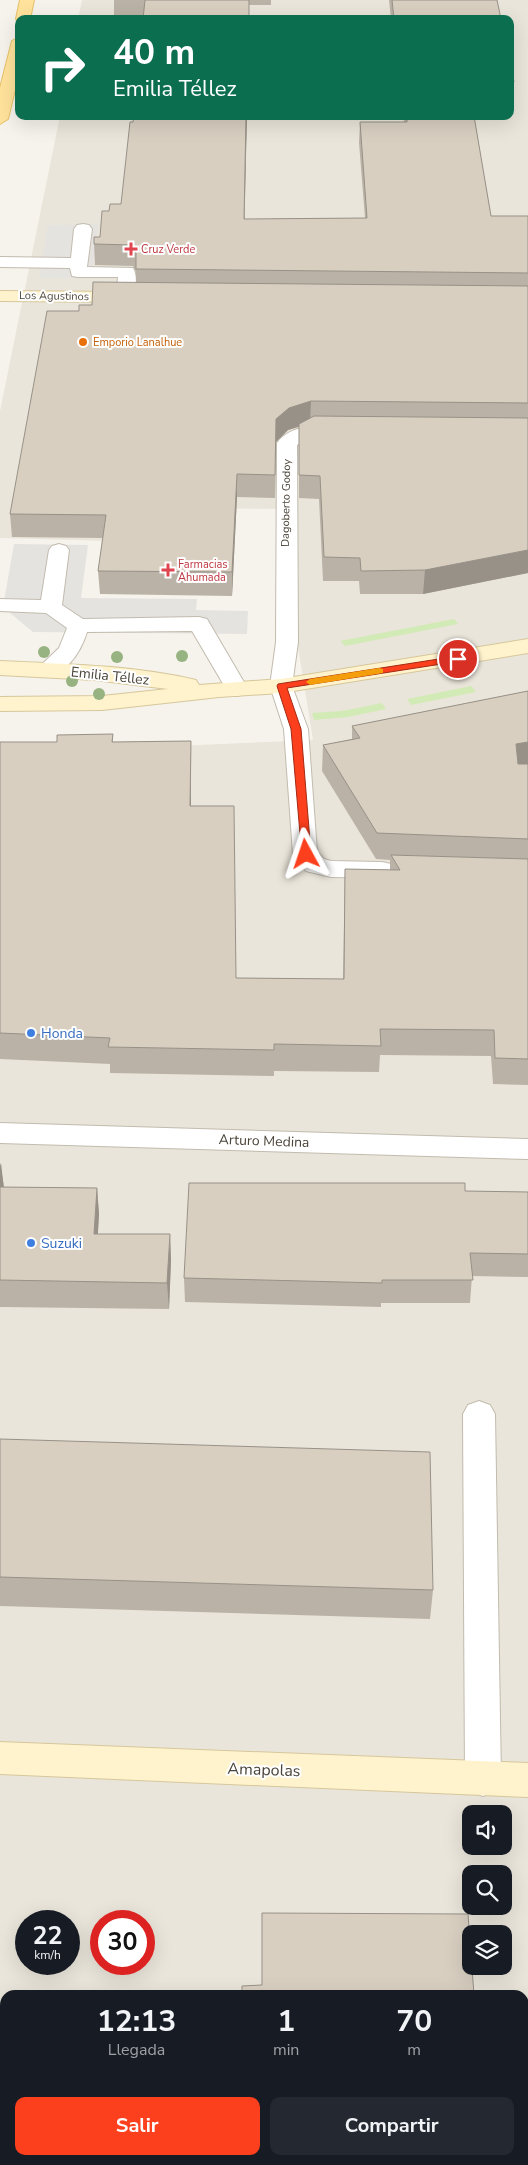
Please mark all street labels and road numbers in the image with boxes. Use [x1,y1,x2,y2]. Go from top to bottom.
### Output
street label: Los Agustinos [19,288,89,304]
street label: Dagoberto Godoy [278,459,294,547]
street label: Emilia Téllez [70,662,151,690]
street label: Arturo Medina [218,1130,310,1152]
street label: Amapolas [227,1758,301,1782]

